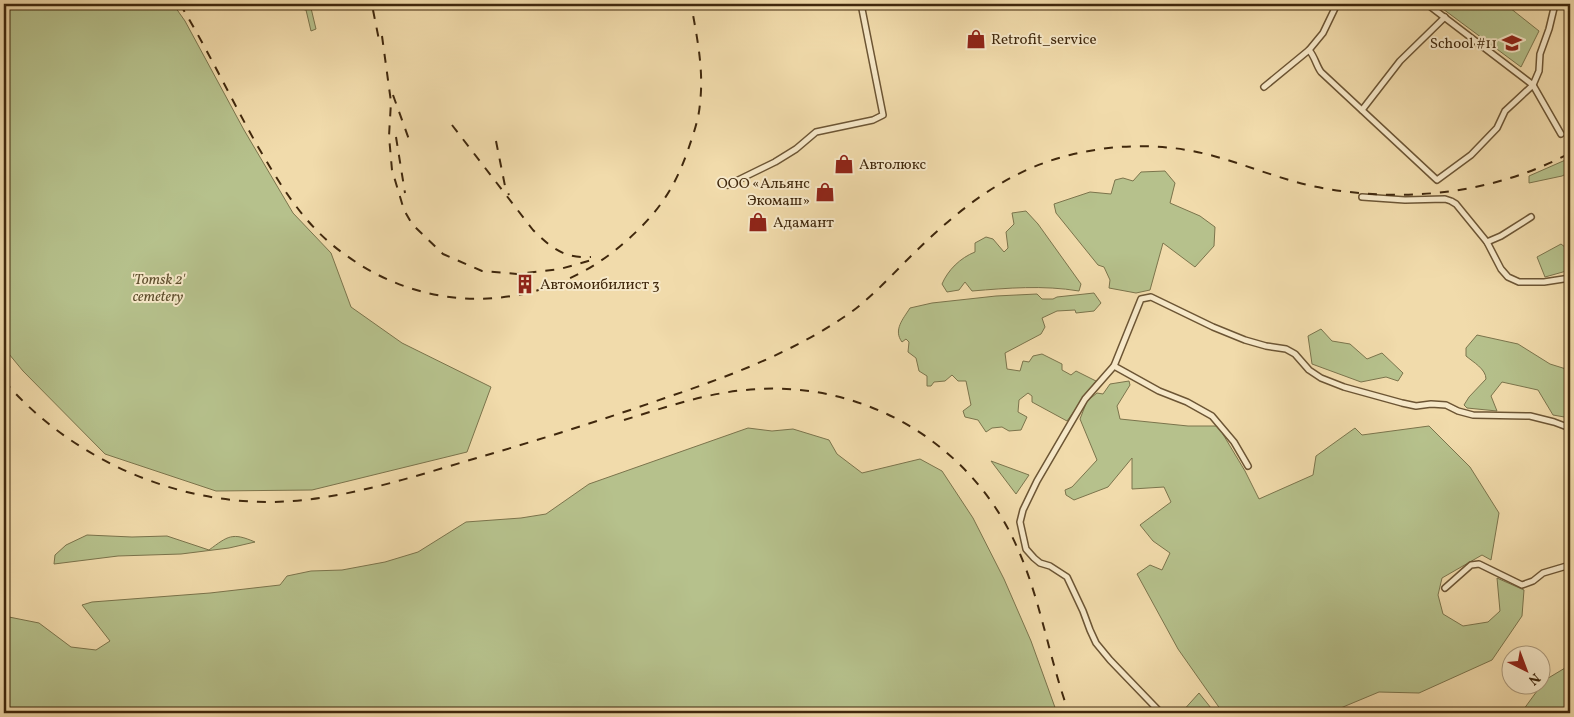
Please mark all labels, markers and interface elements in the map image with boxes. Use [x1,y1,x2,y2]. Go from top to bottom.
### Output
shop icon: Retrofit_service [965,28,987,50]
place label: Retrofit_service [991,30,1097,51]
school or university icon: School #11 [1501,32,1523,54]
place label: School #11 [1430,34,1497,55]
shop icon: Автолюкс [833,153,855,175]
place label: Автолюкс [859,155,926,176]
place label: ООО «Альянс Экомаш» [717,174,810,212]
shop icon: ООО «Альянс Экомаш» [814,181,836,203]
shop icon: Адамант [747,211,769,233]
place label: Адамант [773,213,834,234]
park label: 'Tomsk 2' cemetery [131,270,186,308]
building icon: Автомоибилист 3 [514,273,536,295]
place label: Автомоибилист 3 [540,275,660,296]
north arrow [1502,644,1552,694]
text: N [1524,668,1544,689]

